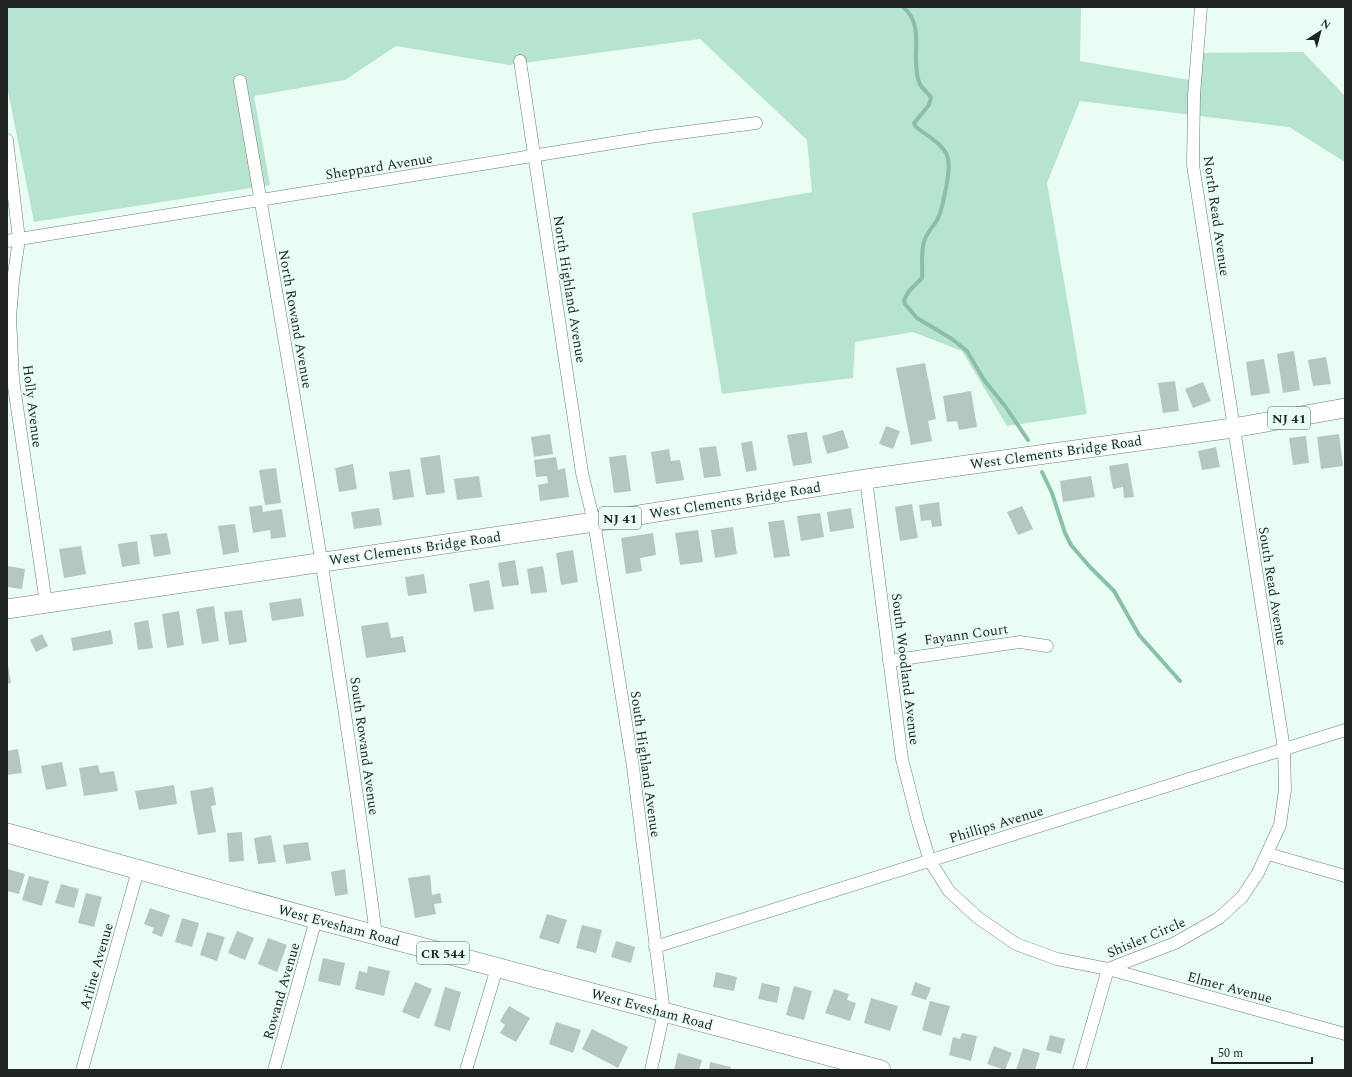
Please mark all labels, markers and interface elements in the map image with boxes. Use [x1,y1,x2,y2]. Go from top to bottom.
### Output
north arrow [1300,12,1340,52]
text: N [1317,15,1334,34]
street label: Sheppard Avenue [324,148,434,185]
street label: North Read Avenue [1198,154,1235,278]
street label: North Highland Avenue [547,214,592,364]
street label: North Rowand Avenue [273,248,318,390]
street label: Holly Avenue [17,363,48,449]
road number: NJ 41 [1268,407,1310,429]
street label: West Clements Bridge Road [969,430,1144,475]
street label: West Clements Bridge Road [648,477,823,524]
road number: NJ 41 [599,507,641,529]
street label: South Read Avenue [1253,525,1292,647]
street label: West Clements Bridge Road [328,526,503,571]
street label: South Woodland Avenue [886,592,925,746]
street label: Fayann Court [923,618,1009,651]
street label: South Rowand Avenue [344,675,385,817]
street label: South Highland Avenue [625,689,666,839]
street label: Phillips Avenue [946,800,1046,849]
street label: West Evesham Road [276,899,402,952]
street label: Shisler Circle [1104,911,1189,963]
street label: Arline Avenue [74,920,119,1012]
street label: Rowand Avenue [258,940,305,1042]
road number: CR 544 [417,942,469,964]
street label: Elmer Avenue [1185,966,1275,1009]
street label: West Evesham Road [589,983,715,1036]
scale bar [1212,1039,1312,1065]
text: 50 m [1218,1044,1243,1063]

